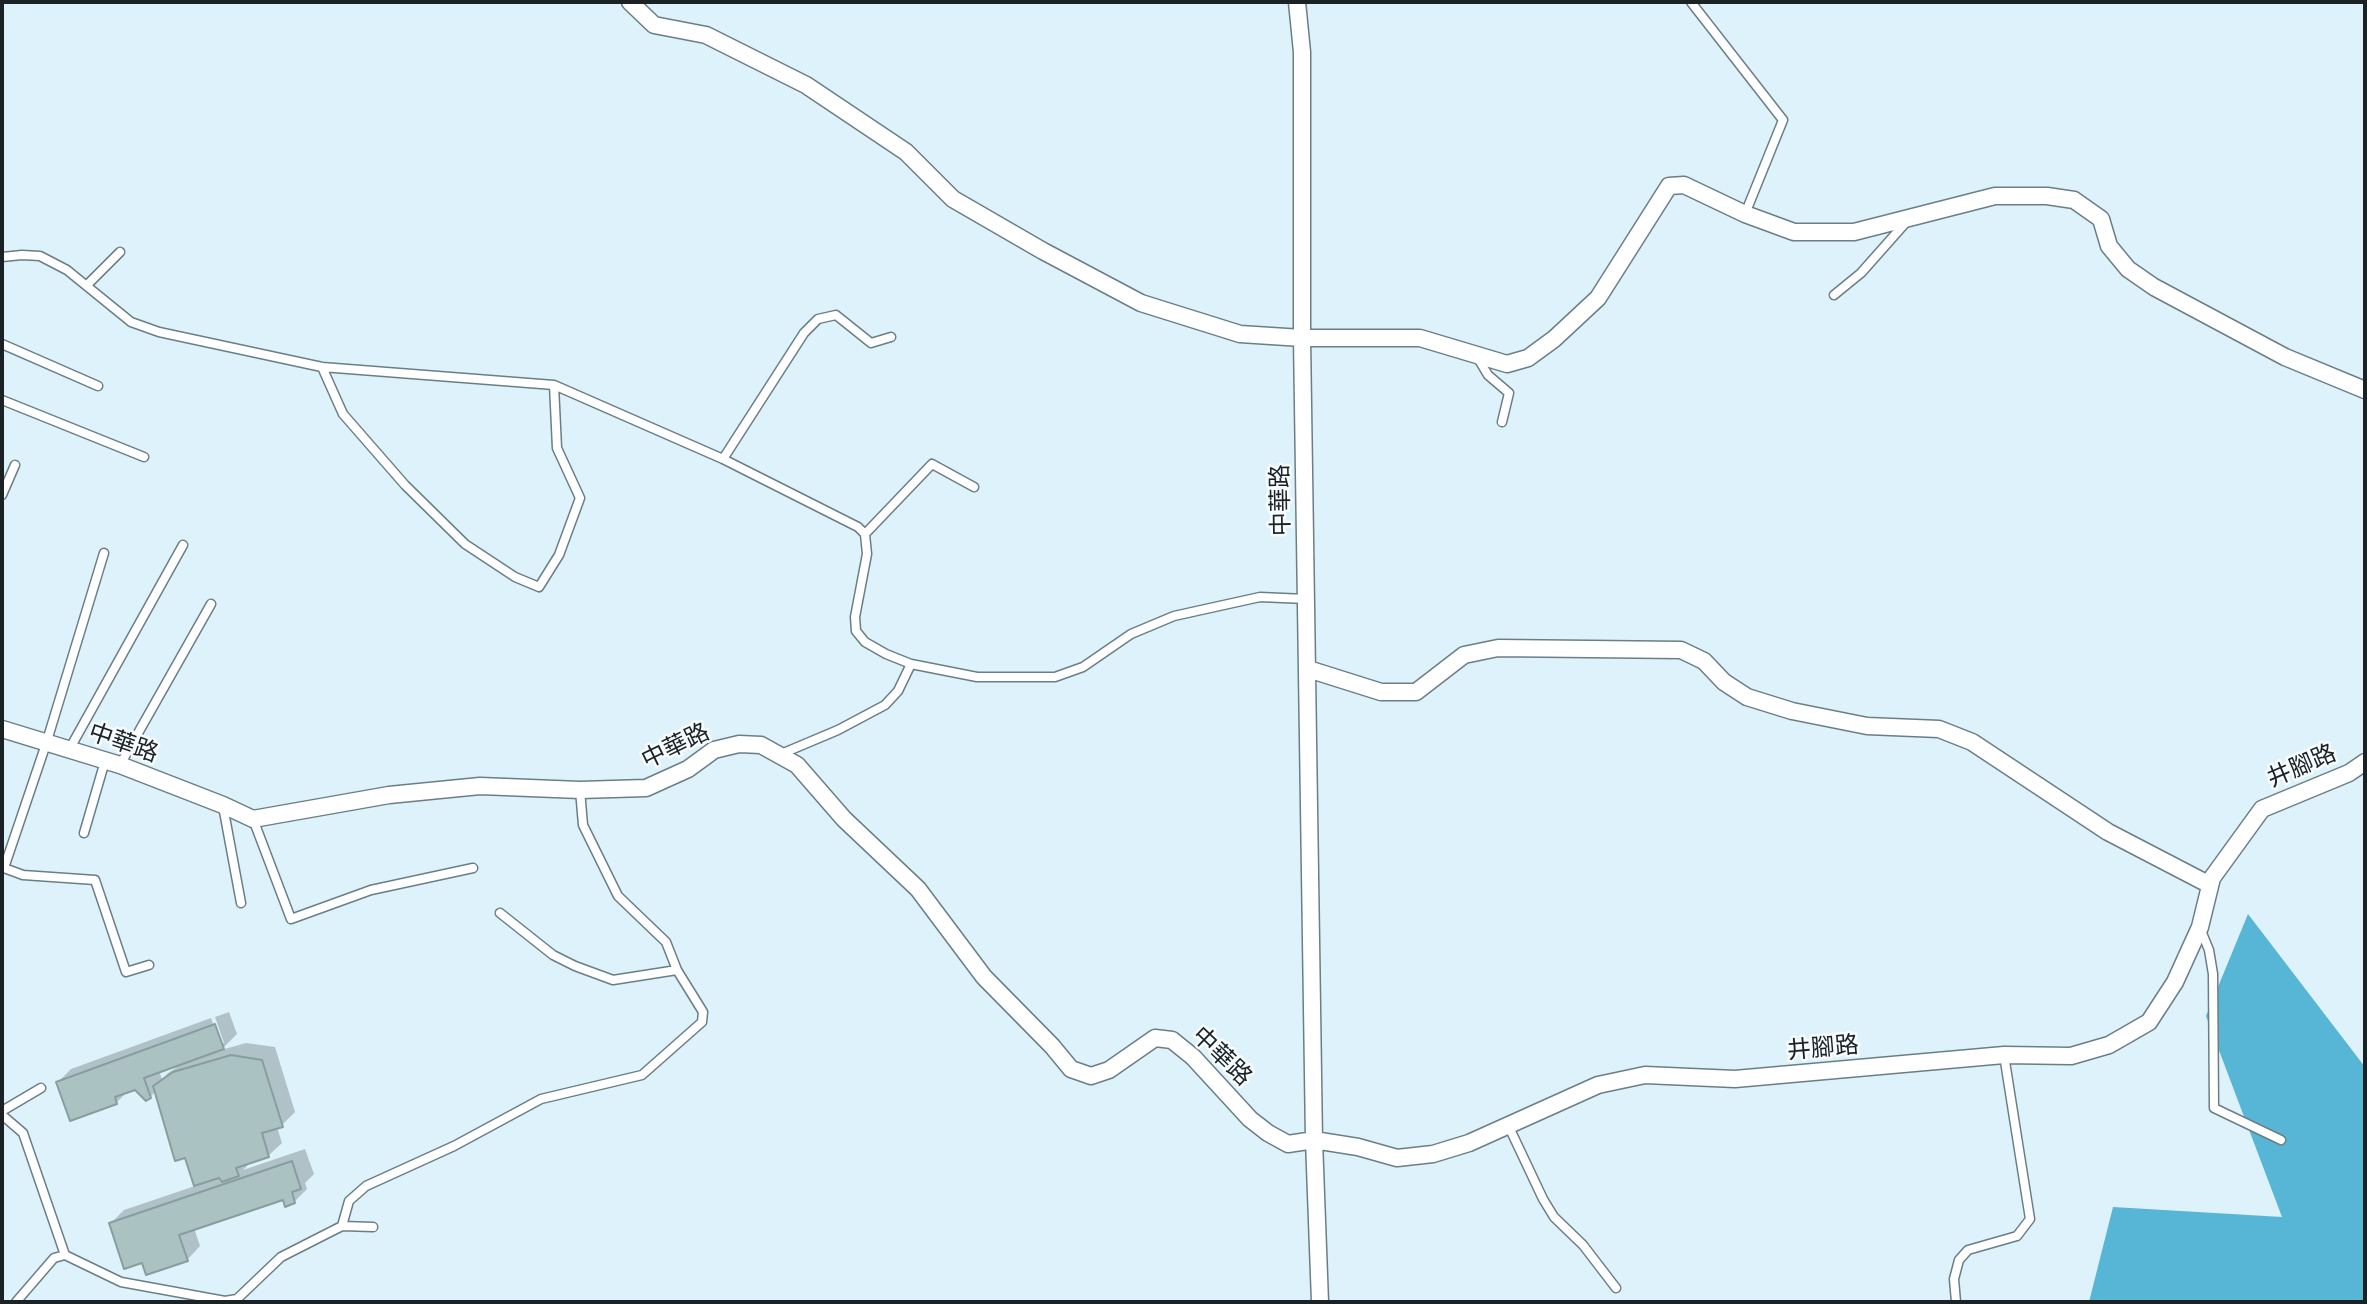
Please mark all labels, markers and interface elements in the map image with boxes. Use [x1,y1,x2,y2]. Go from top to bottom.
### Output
street label: 中華路 [1267,464,1297,536]
street label: 中華路 [637,718,715,776]
street label: 中華路 [84,719,162,769]
street label: 井腳路 [2263,740,2341,794]
street label: 中華路 [1185,1022,1257,1092]
street label: 井腳路 [1786,1032,1860,1066]

